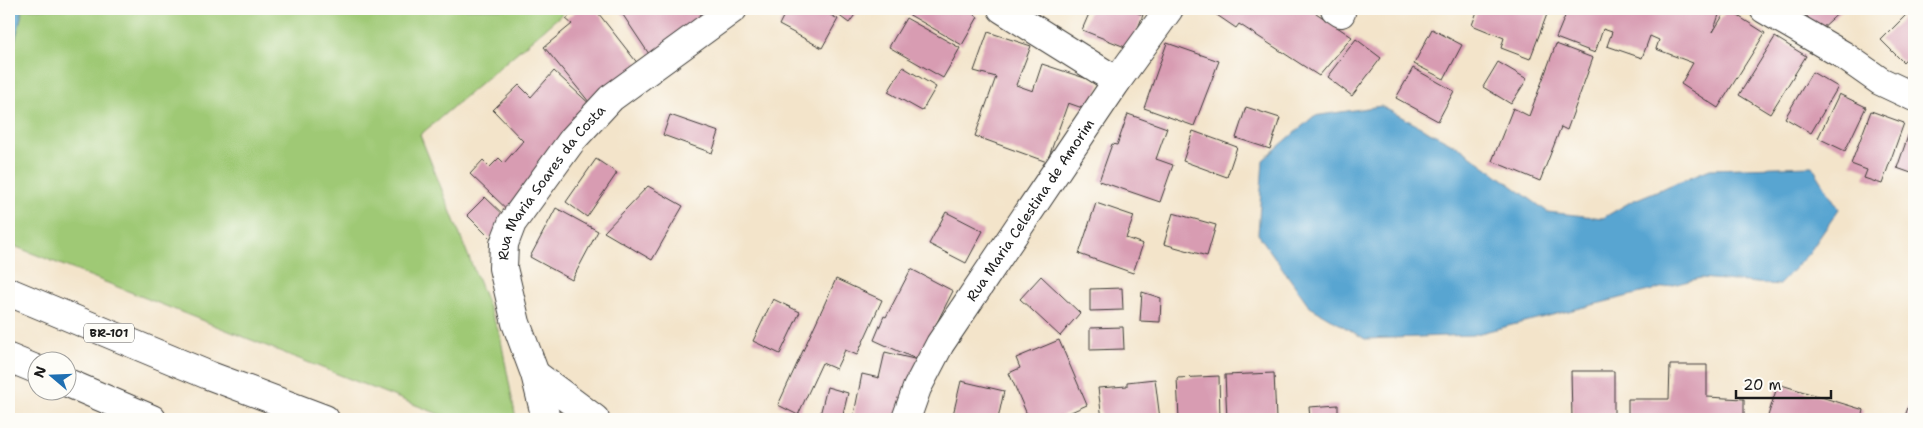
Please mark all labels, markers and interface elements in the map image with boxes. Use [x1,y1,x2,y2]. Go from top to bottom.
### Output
street label: Rua Maria Soares da Costa [494,101,609,261]
street label: Rua Maria Celestina de Amorim [962,115,1098,305]
road number: BR-101 [84,323,134,342]
north arrow [28,350,78,400]
text: N [29,364,50,380]
scale bar [1736,368,1830,400]
text: 20 m [1743,375,1782,395]

